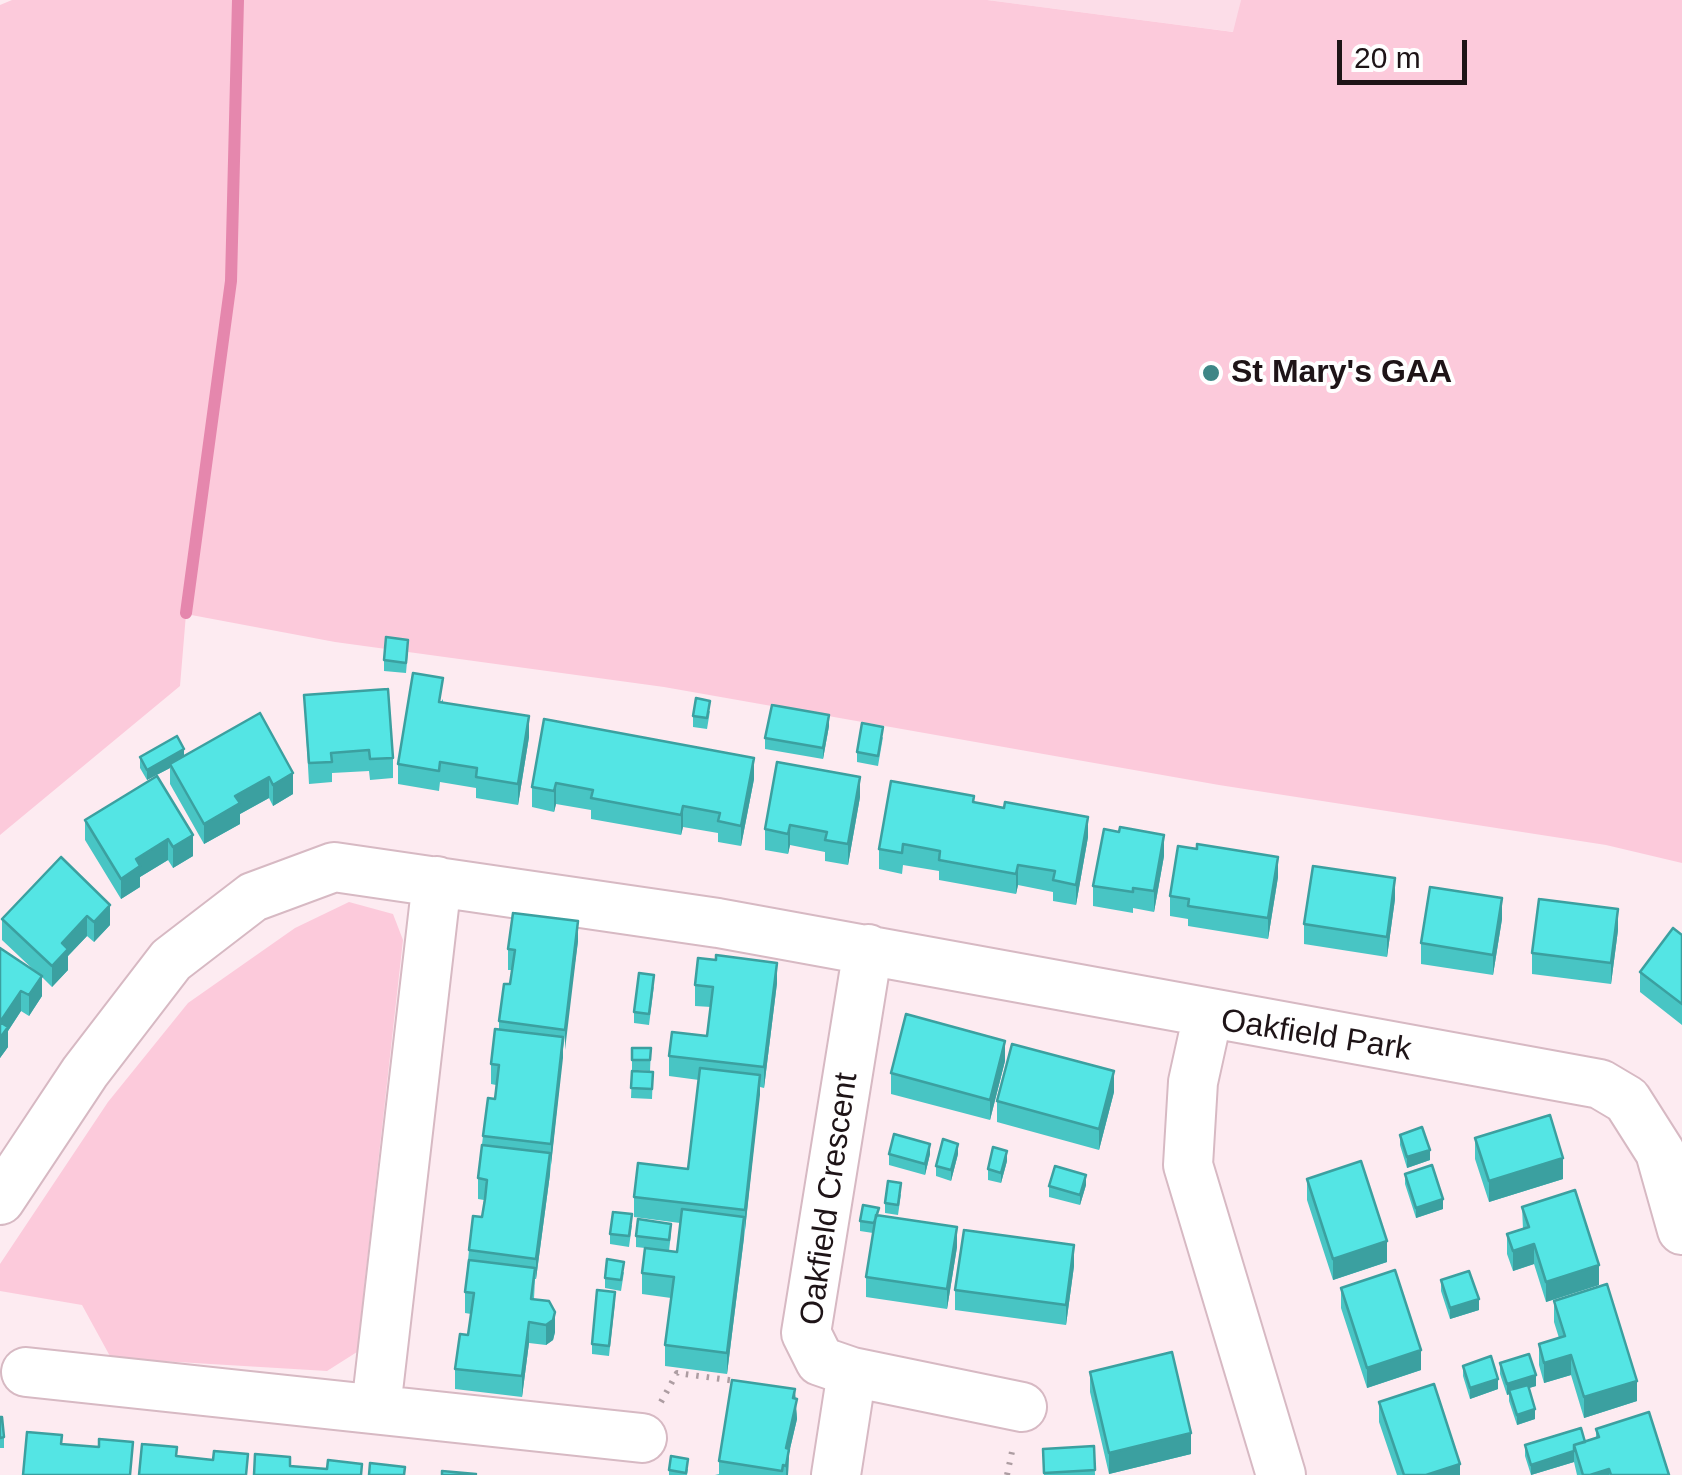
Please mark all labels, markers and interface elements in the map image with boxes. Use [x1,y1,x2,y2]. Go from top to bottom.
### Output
scale bar [1342,20,1472,82]
text: 20 m [1354,41,1421,74]
place label: St Mary's GAA [1231,354,1452,392]
marker: St Mary's GAA [1200,362,1222,384]
street label: Oakfield Park [1218,1002,1414,1070]
street label: Oakfield Crescent [793,1070,867,1328]

